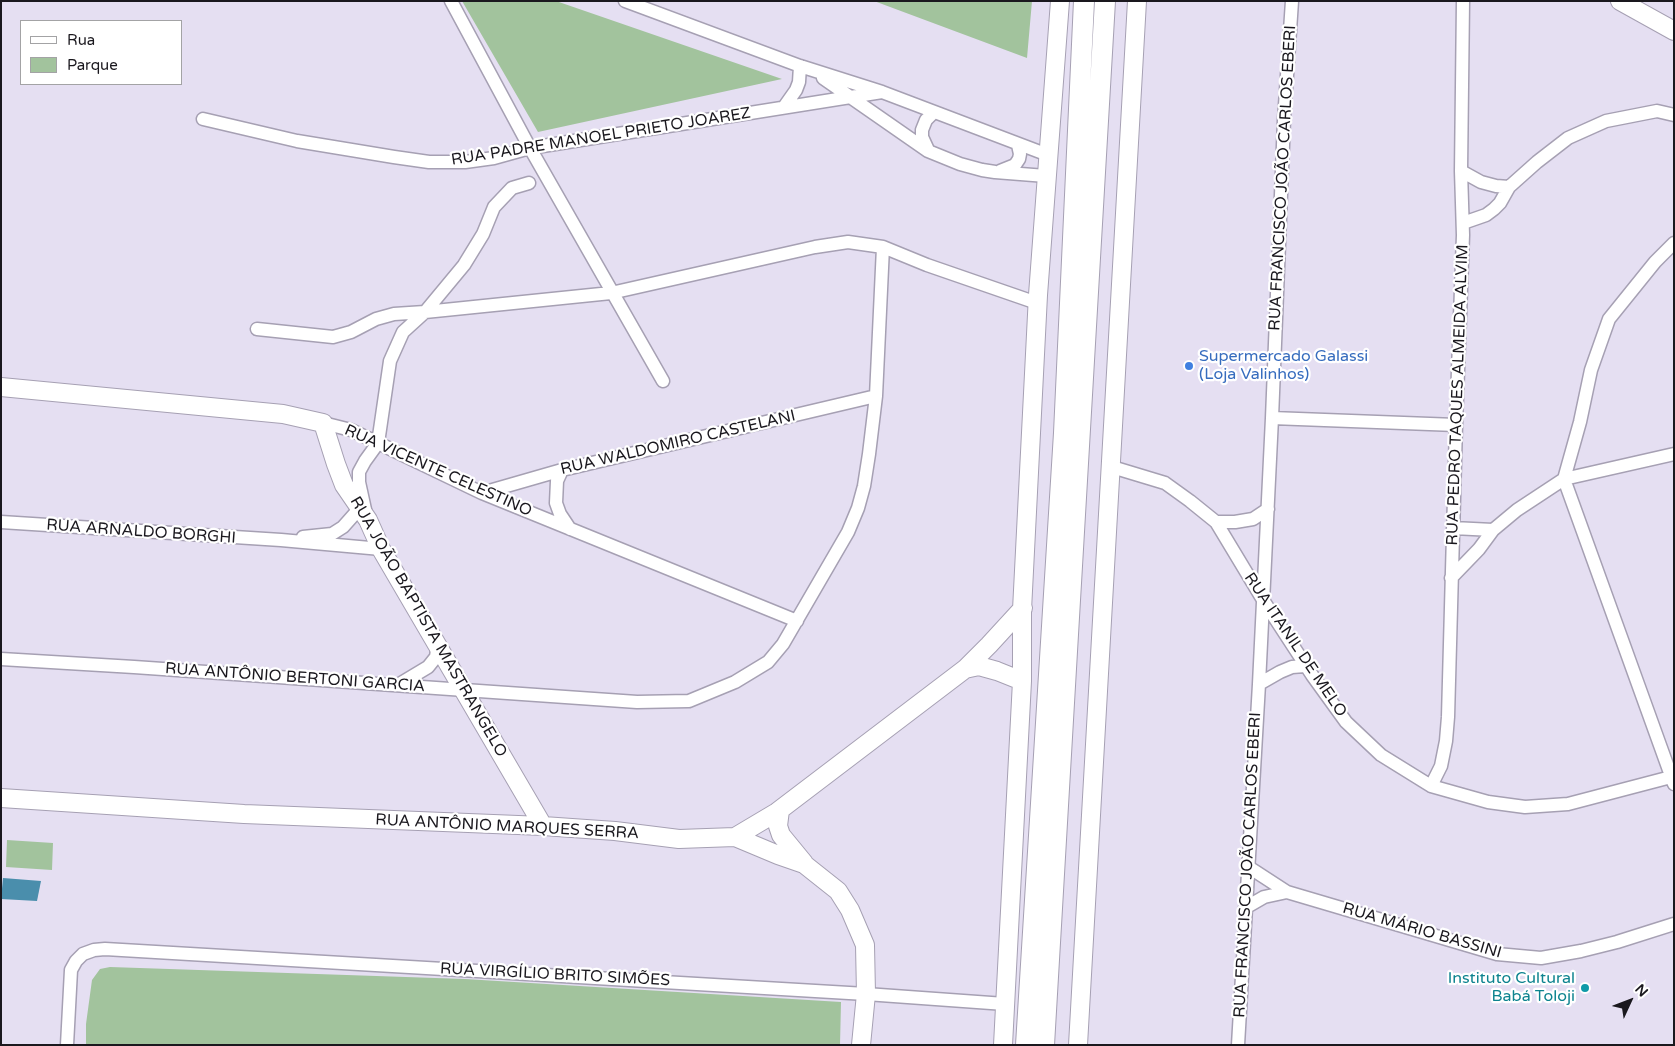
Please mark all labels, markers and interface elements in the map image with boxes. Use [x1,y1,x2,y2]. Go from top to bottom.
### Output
legend [20,20,182,85]
street label: RUA FRANCISCO JOÃO CARLOS EBERI [1265,25,1301,331]
text: Rua [67,31,95,49]
text: Parque [67,56,118,74]
street label: RUA PADRE MANOEL PRIETO JOAREZ [450,104,752,170]
street label: RUA PEDRO TAQUES ALMEIDA ALVIM [1443,244,1473,546]
place label: Supermercado Galassi (Loja Valinhos) [1199,347,1368,385]
marker: Supermercado Galassi (Loja Valinhos) [1183,360,1195,372]
street label: RUA WALDOMIRO CASTELANI [559,407,797,479]
street label: RUA VICENTE CELESTINO [341,421,535,521]
street label: RUA JOÃO BAPTISTA MASTRANGELO [345,493,511,761]
street label: RUA ARNALDO BORGHI [46,516,236,548]
street label: RUA ITANIL DE MELO [1240,569,1350,721]
street label: RUA ANTÔNIO BERTONI GARCIA [164,659,426,697]
street label: RUA FRANCISCO JOÃO CARLOS EBERI [1230,712,1266,1018]
street label: RUA ANTÔNIO MARQUES SERRA [375,811,639,843]
street label: RUA MÁRIO BASSINI [1340,899,1504,963]
street label: RUA VIRGÍLIO BRITO SIMÕES [439,959,671,991]
place label: Instituto Cultural Babá Toloji [1448,969,1575,1007]
north arrow [1605,976,1655,1026]
text: N [1631,981,1651,1000]
marker: Instituto Cultural Babá Toloji [1579,982,1591,994]

